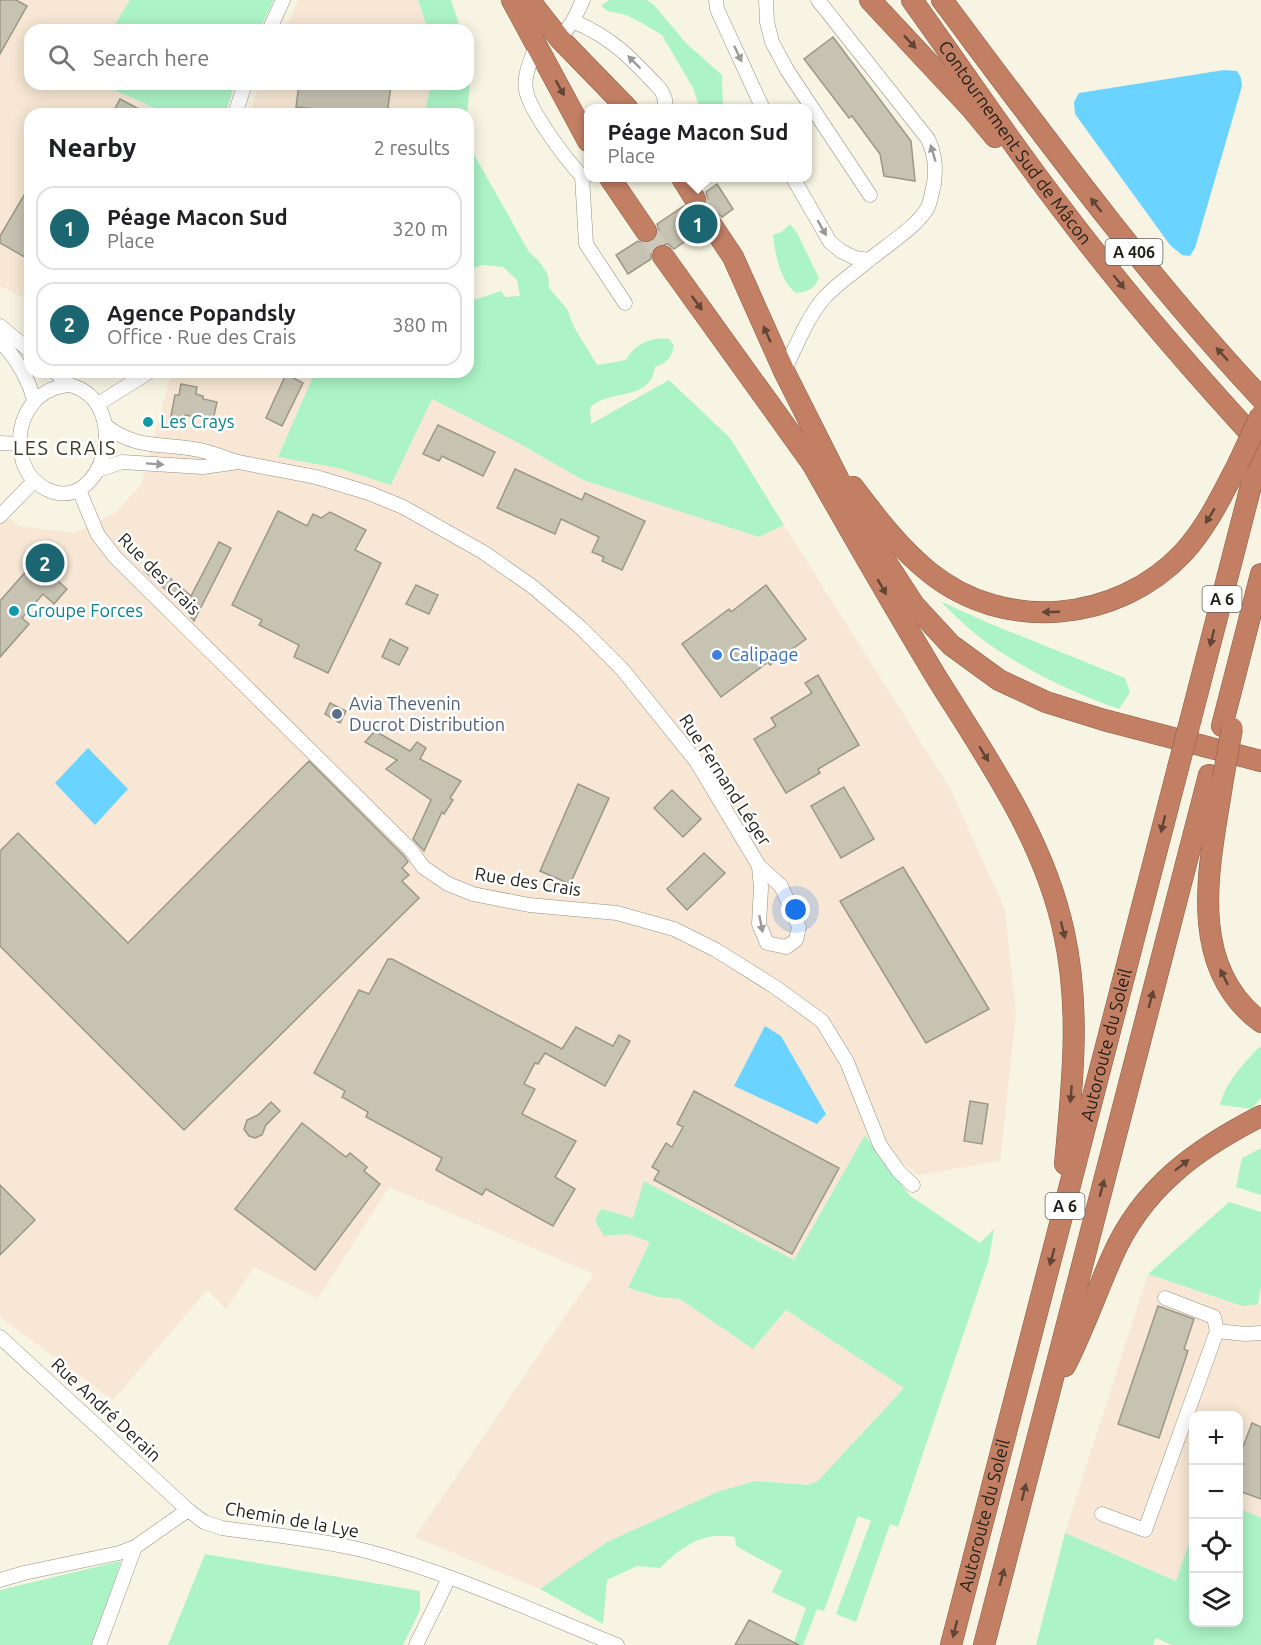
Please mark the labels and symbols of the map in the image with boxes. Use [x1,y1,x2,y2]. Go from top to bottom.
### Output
one-way arrow [903,35,917,50]
street label: Contournement Sud de Mâcon [935,37,1096,248]
one-way arrow [733,45,743,63]
one-way arrow [627,55,641,69]
one-way arrow [555,80,565,97]
one-way arrow [928,144,937,162]
one-way arrow [1090,197,1103,213]
pin: 1 [678,202,718,246]
one-way arrow [817,220,827,237]
road number: A 406 [1106,239,1162,265]
one-way arrow [1112,274,1125,289]
one-way arrow [691,295,703,311]
one-way arrow [762,325,772,343]
one-way arrow [1216,347,1229,362]
place label: Les Crays [160,411,235,431]
marker: Les Crays [141,415,155,429]
district label: LES CRAIS [13,436,117,459]
one-way arrow [145,459,164,469]
one-way arrow [1205,508,1216,524]
street label: Rue des Crais [115,528,205,618]
pin: 2 [26,540,64,586]
one-way arrow [877,579,887,596]
road number: A 6 [1202,586,1242,612]
place label: Groupe Forces [26,600,143,620]
marker: Groupe Forces [7,604,21,618]
one-way arrow [1042,608,1061,617]
one-way arrow [1206,629,1216,647]
place label: Calipage [729,644,798,664]
marker: Calipage [710,648,724,662]
place label: Avia Thevenin Ducrot Distribution [349,693,505,734]
marker: Avia Thevenin Ducrot Distribution [330,707,344,721]
street label: Rue Fernand Léger [676,710,776,849]
one-way arrow [978,746,989,762]
one-way arrow [1158,815,1168,833]
street label: Rue des Crais [474,863,583,899]
your location [781,895,810,924]
one-way arrow [757,915,766,934]
one-way arrow [1059,921,1069,940]
street label: Autoroute du Soleil [1076,966,1135,1123]
one-way arrow [1220,968,1230,986]
one-way arrow [1147,990,1156,1008]
one-way arrow [1067,1085,1076,1104]
one-way arrow [1174,1160,1189,1172]
one-way arrow [1098,1179,1108,1197]
road number: A 6 [1046,1193,1084,1219]
one-way arrow [1046,1248,1056,1266]
street label: Rue André Derain [48,1353,166,1465]
street label: Autoroute du Soleil [954,1436,1013,1594]
one-way arrow [1019,1483,1029,1501]
street label: Chemin de la Lye [224,1497,361,1541]
one-way arrow [998,1567,1008,1586]
one-way arrow [950,1620,960,1638]

